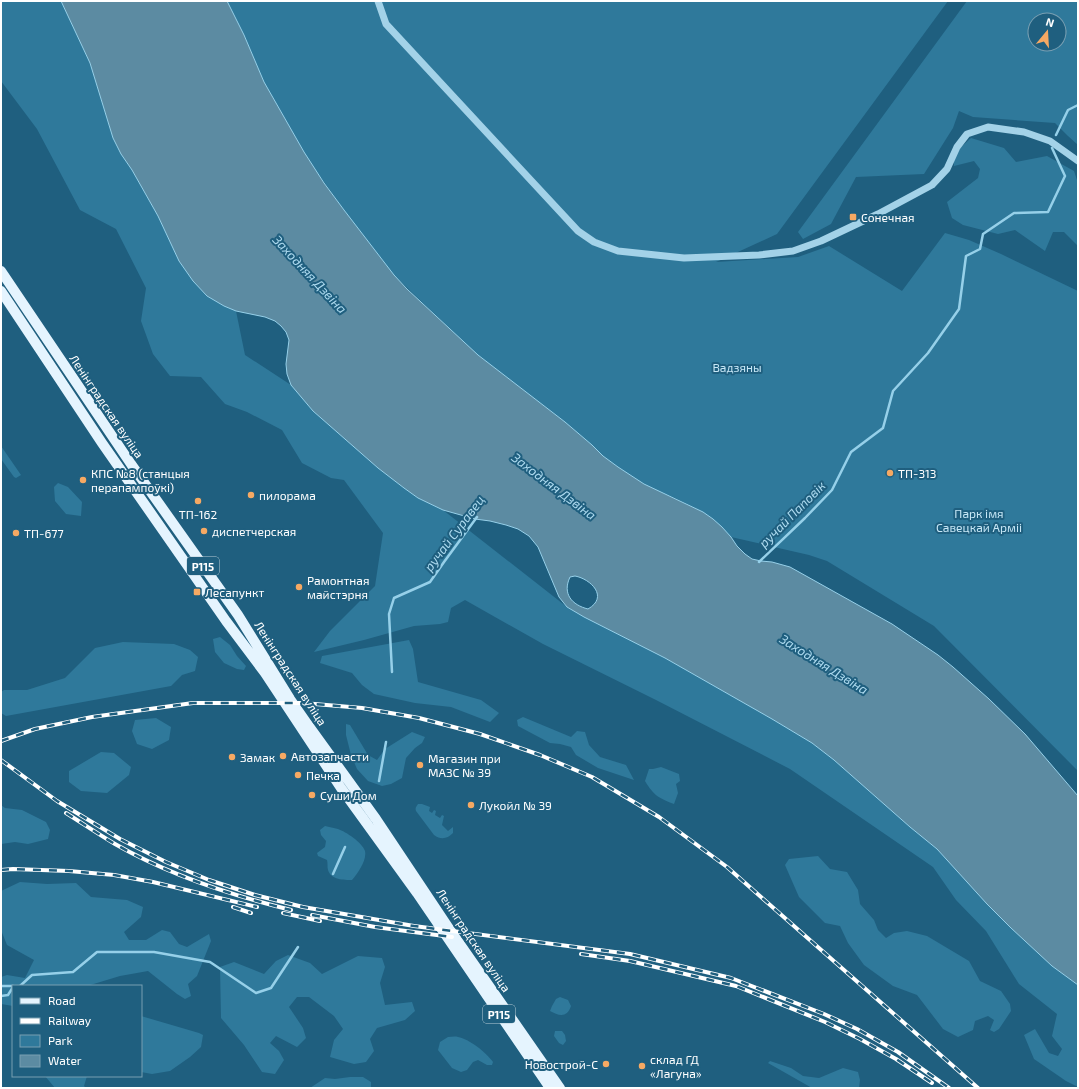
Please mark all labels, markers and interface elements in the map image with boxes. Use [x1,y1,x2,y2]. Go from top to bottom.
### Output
north arrow [1027,12,1067,52]
text: N [1044,15,1056,29]
place label: Сонечная [861,210,915,224]
marker: Сонечная [848,212,858,222]
water label: Заходняя Дзвіна [269,231,350,316]
street label: Ленінградская вуліца [66,352,147,461]
park label: Вадзяны [712,360,762,374]
water label: Заходняя Дзвіна [508,449,599,523]
place label: КПС №8 (станцыя перапампоўкі) [91,466,190,495]
place label: ТП-313 [898,466,937,480]
marker: ТП-313 [885,468,895,478]
marker: КПС №8 (станцыя перапампоўкі) [78,475,88,485]
water label: ручай Паповік [755,477,829,551]
place label: пилорама [259,488,316,502]
marker: пилорама [246,490,256,500]
water label: ручай Суравец [420,492,488,574]
marker: ТП-162 [193,496,203,506]
park label: Парк імя Савецкай Арміі [936,506,1022,534]
place label: ТП-162 [179,507,217,521]
place label: диспетчерская [212,524,296,538]
place label: ТП-677 [24,526,64,540]
marker: диспетчерская [199,526,209,536]
marker: ТП-677 [11,528,21,538]
road number: Р115 [187,557,219,575]
place label: Рамонтная майстэрня [307,573,370,601]
marker: Рамонтная майстэрня [294,582,304,592]
place label: Лесапункт [205,585,265,600]
marker: Лесапункт [192,587,202,597]
street label: Ленінградская вуліца [251,618,330,728]
water label: Заходняя Дзвіна [776,630,871,698]
place label: Автозапчасти [291,749,369,763]
place label: Замак [240,750,276,764]
marker: Автозапчасти [278,751,288,761]
place label: Магазин при МАЗС № 39 [428,751,501,779]
marker: Замак [227,752,237,762]
marker: Магазин при МАЗС № 39 [415,760,425,770]
place label: Печка [306,768,340,782]
marker: Печка [293,770,303,780]
place label: Суши Дом [320,788,377,803]
marker: Суши Дом [307,790,317,800]
place label: Лукойл № 39 [479,798,552,813]
marker: Лукойл № 39 [466,800,476,810]
street label: Ленінградская вуліца [433,886,514,995]
legend [12,985,142,1077]
text: Road [48,993,76,1007]
road number: Р115 [483,1005,515,1023]
text: Railway [48,1013,92,1027]
text: Park [48,1033,73,1047]
place label: склад ГД «Лагуна» [650,1052,702,1081]
text: Water [48,1053,82,1067]
place label: Новострой-С [525,1057,598,1071]
marker: Новострой-С [601,1059,611,1069]
marker: склад ГД «Лагуна» [637,1061,647,1071]

